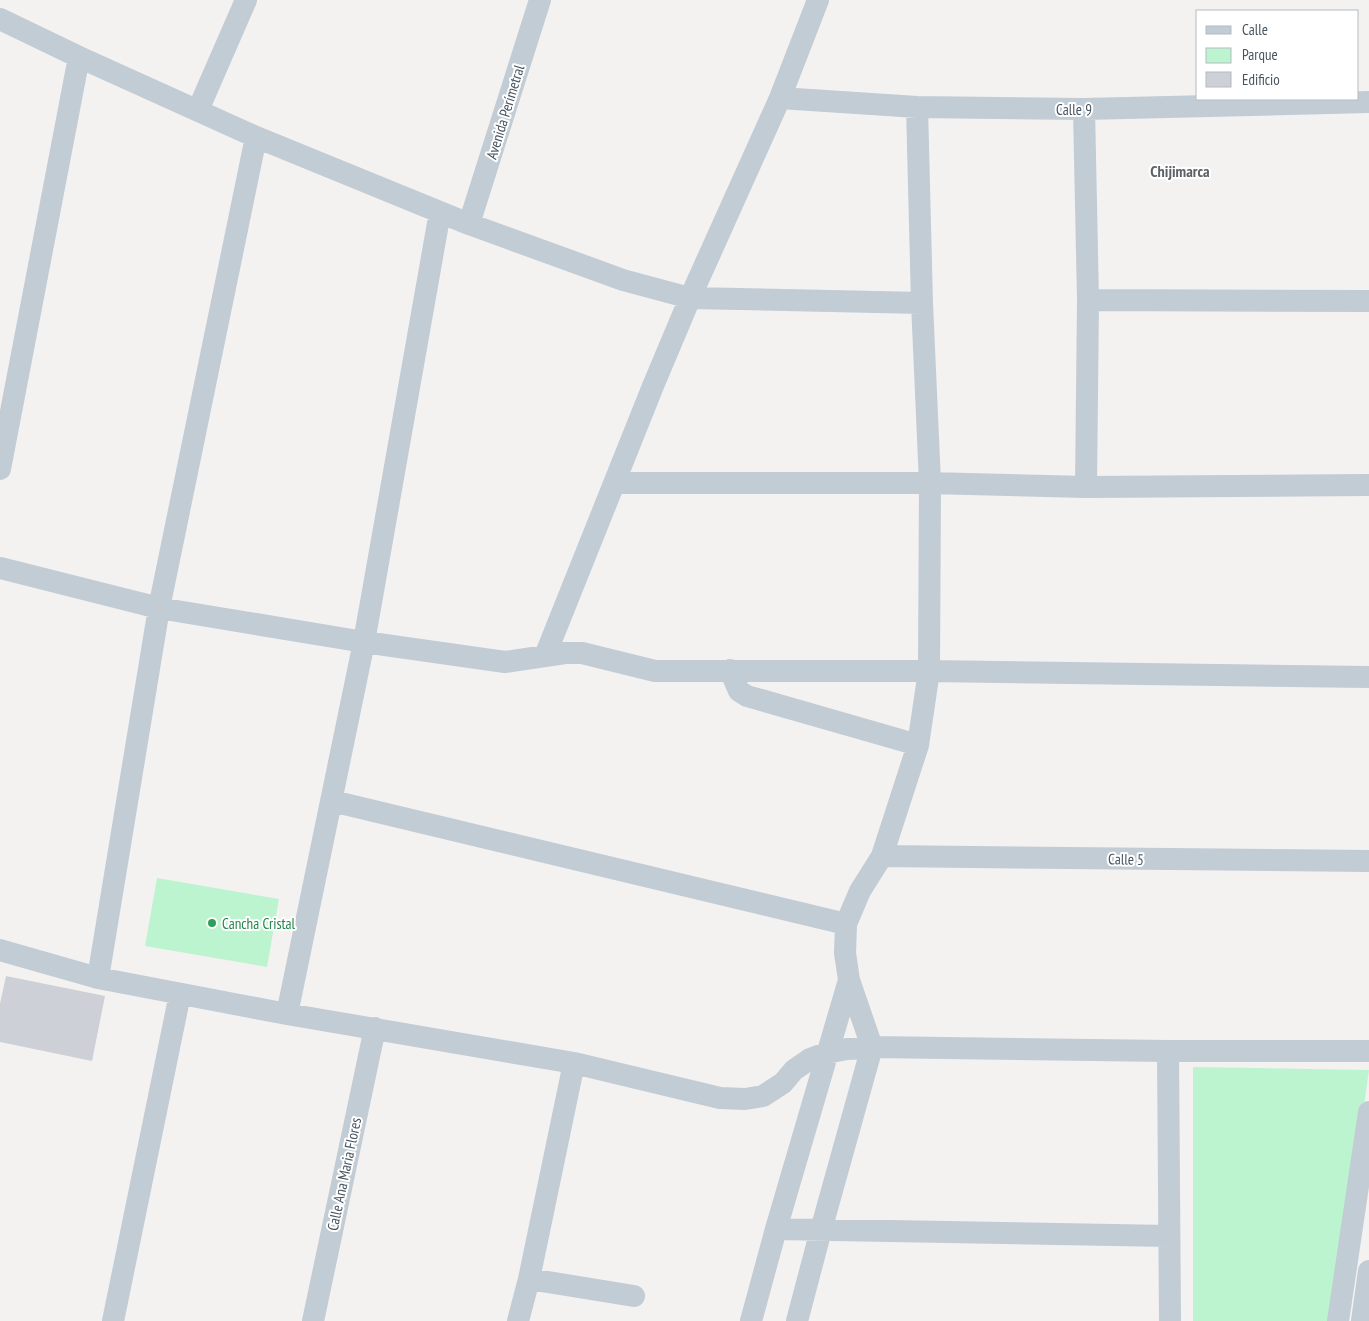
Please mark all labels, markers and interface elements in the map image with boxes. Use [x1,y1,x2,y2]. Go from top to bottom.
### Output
legend [1196,10,1359,100]
text: Calle [1242,20,1268,39]
text: Parque [1242,45,1278,64]
street label: Avenida Perímetral [482,62,529,162]
text: Edificio [1242,70,1280,89]
street label: Calle 9 [1056,100,1092,119]
district label: Chijimarca [1150,161,1210,181]
street label: Calle 5 [1108,849,1144,869]
place label: Cancha Cristal [222,914,296,933]
marker: Cancha Cristal [206,917,218,929]
street label: Calle Ana Maria Flores [323,1116,365,1232]

